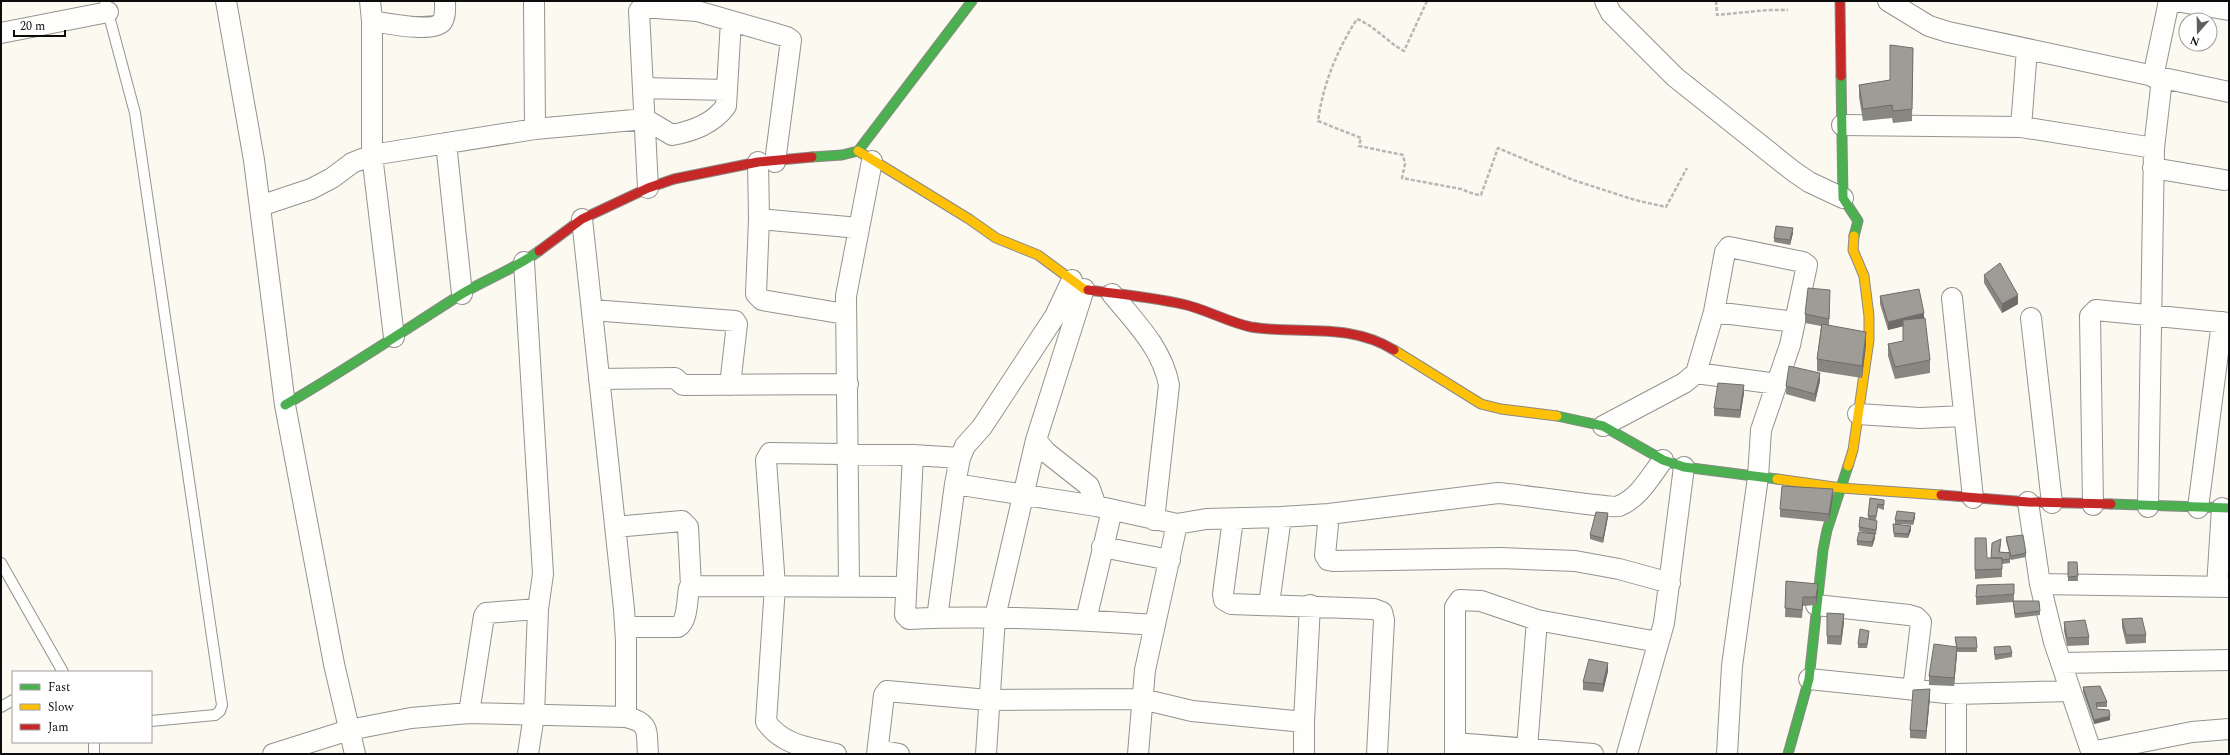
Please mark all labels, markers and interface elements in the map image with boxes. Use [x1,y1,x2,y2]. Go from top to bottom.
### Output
scale bar [14,12,65,38]
north arrow [2178,12,2218,52]
text: 20 m [20,17,45,36]
text: N [2188,31,2202,50]
legend [12,671,152,743]
text: Fast [48,678,70,697]
text: Slow [48,698,74,717]
text: Jam [48,718,69,737]

